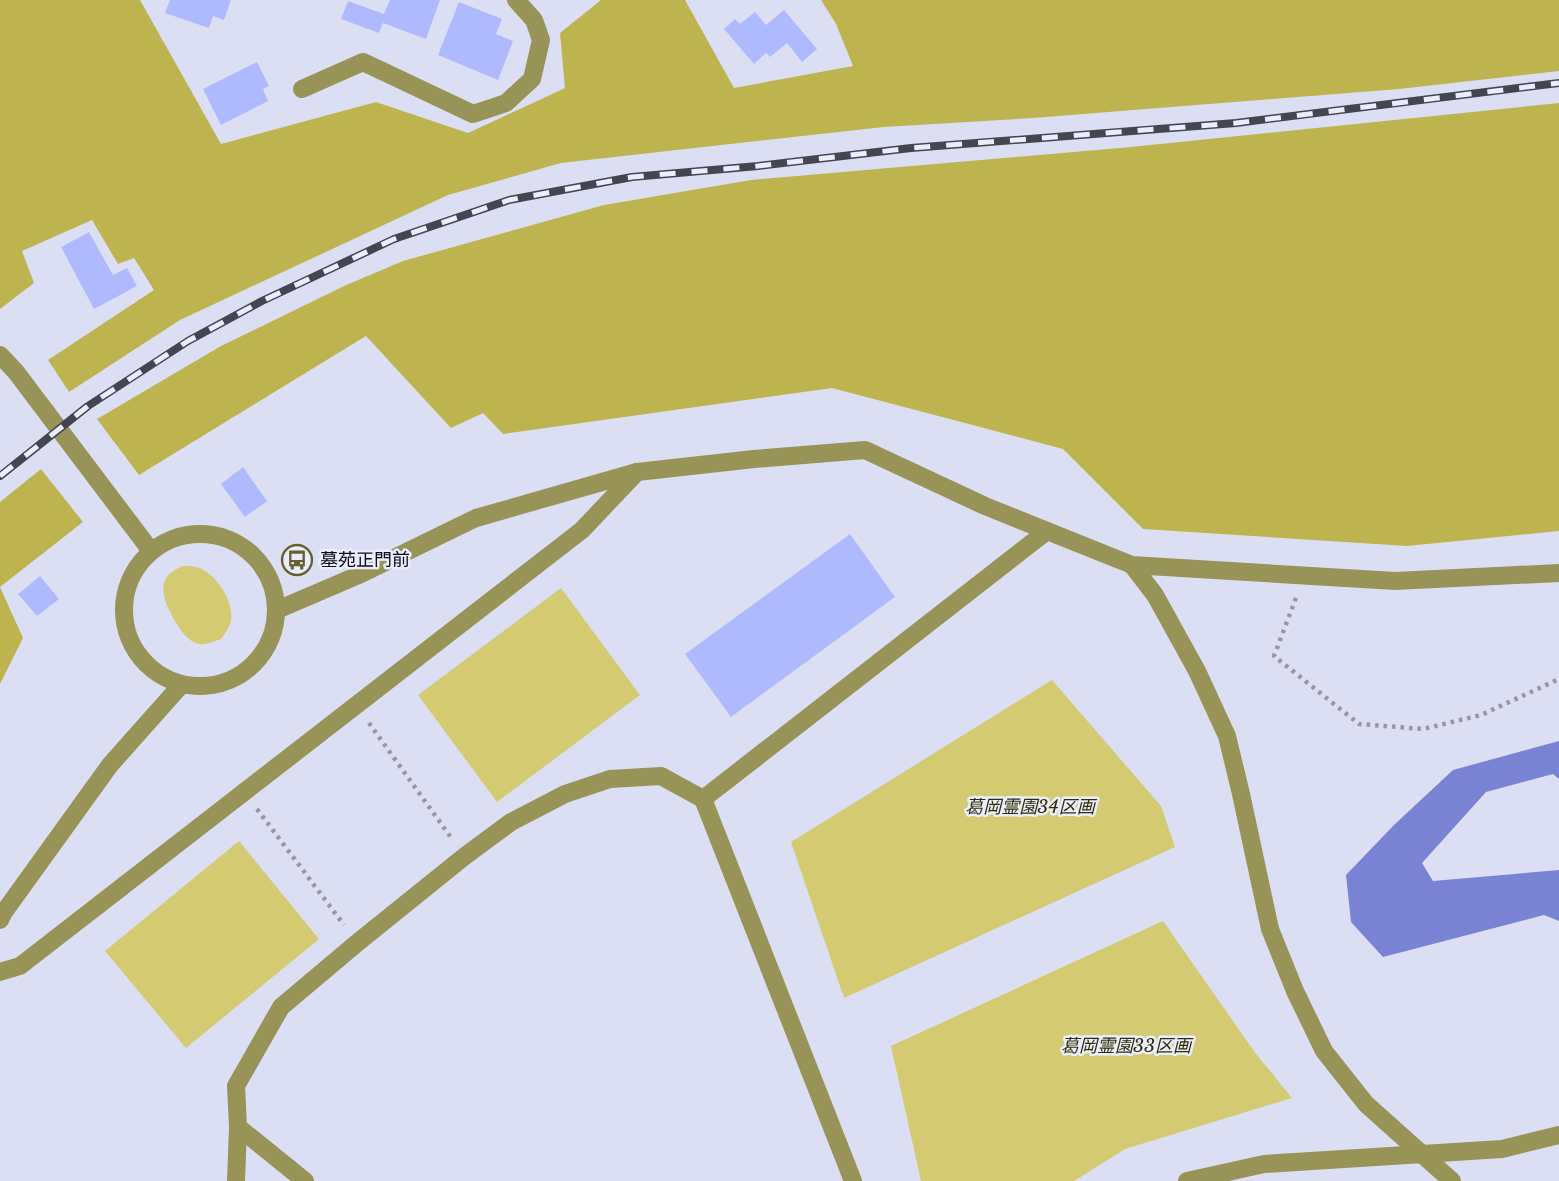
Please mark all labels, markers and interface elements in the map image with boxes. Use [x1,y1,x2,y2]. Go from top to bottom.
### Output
bus stop icon: 墓苑正門前 [280,543,314,577]
place label: 墓苑正門前 [320,549,410,571]
park label: 葛岡霊園34区画 [965,796,1098,818]
park label: 葛岡霊園33区画 [1061,1035,1194,1057]

